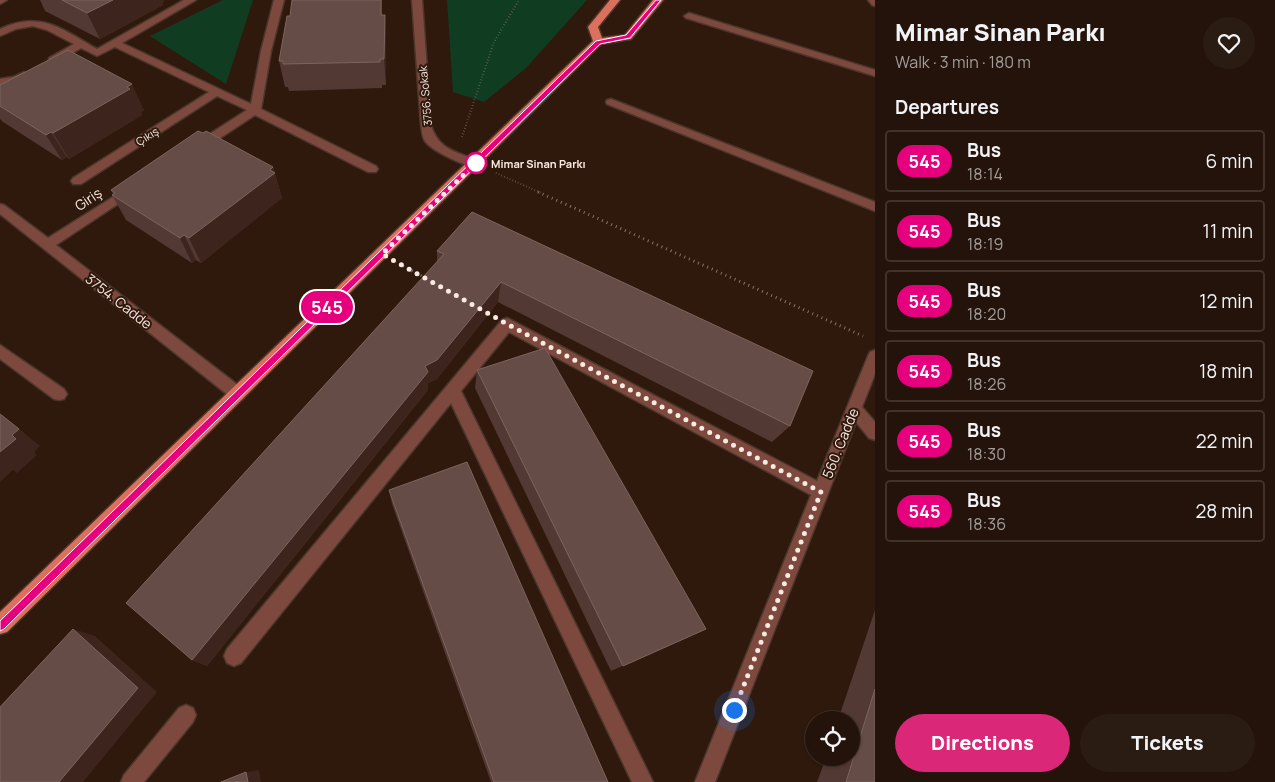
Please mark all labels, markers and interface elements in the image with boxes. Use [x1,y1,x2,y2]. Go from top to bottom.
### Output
text: Mimar Sinan Parkı [895,15,1106,48]
button: heart [1203,17,1255,69]
text: Walk · 3 min · 180 m [895,51,1031,73]
street label: 3756. Sokak [415,65,435,127]
text: Departures [895,94,999,120]
street label: Çıkış [133,123,161,149]
text: Bus [967,137,1001,163]
text: 6 min [1206,148,1253,174]
text: 545 [908,149,941,173]
marker: Mimar Sinan Parkı [465,152,487,174]
place label: Mimar Sinan Parkı [491,156,586,171]
text: 18:14 [967,163,1003,185]
street label: Giriş [71,183,105,215]
text: Bus [967,207,1001,233]
text: 11 min [1203,218,1253,244]
text: 545 [908,219,941,243]
text: 18:19 [967,233,1003,255]
street label: 3754. Cadde [82,269,156,333]
text: Bus [967,277,1001,303]
text: 12 min [1199,288,1253,314]
text: 545 [908,289,941,313]
line badge: 545 [298,291,356,323]
text: 545 [311,295,343,319]
text: 18:20 [967,303,1006,325]
text: Bus [967,347,1001,373]
text: 18 min [1199,358,1253,384]
text: 545 [908,359,941,383]
text: 18:26 [967,373,1006,395]
street label: 560. Cadde [817,405,863,481]
text: Bus [967,417,1001,443]
text: 22 min [1196,428,1253,454]
text: 545 [908,429,941,453]
text: 18:30 [967,443,1006,465]
text: Bus [967,487,1001,513]
text: 28 min [1196,498,1253,524]
text: 545 [908,499,941,523]
text: 18:36 [967,513,1006,535]
your location [722,698,747,723]
map controls [805,711,860,766]
button: locate [805,711,860,766]
button: Directions [895,714,1070,772]
button: Tickets [1080,714,1255,772]

